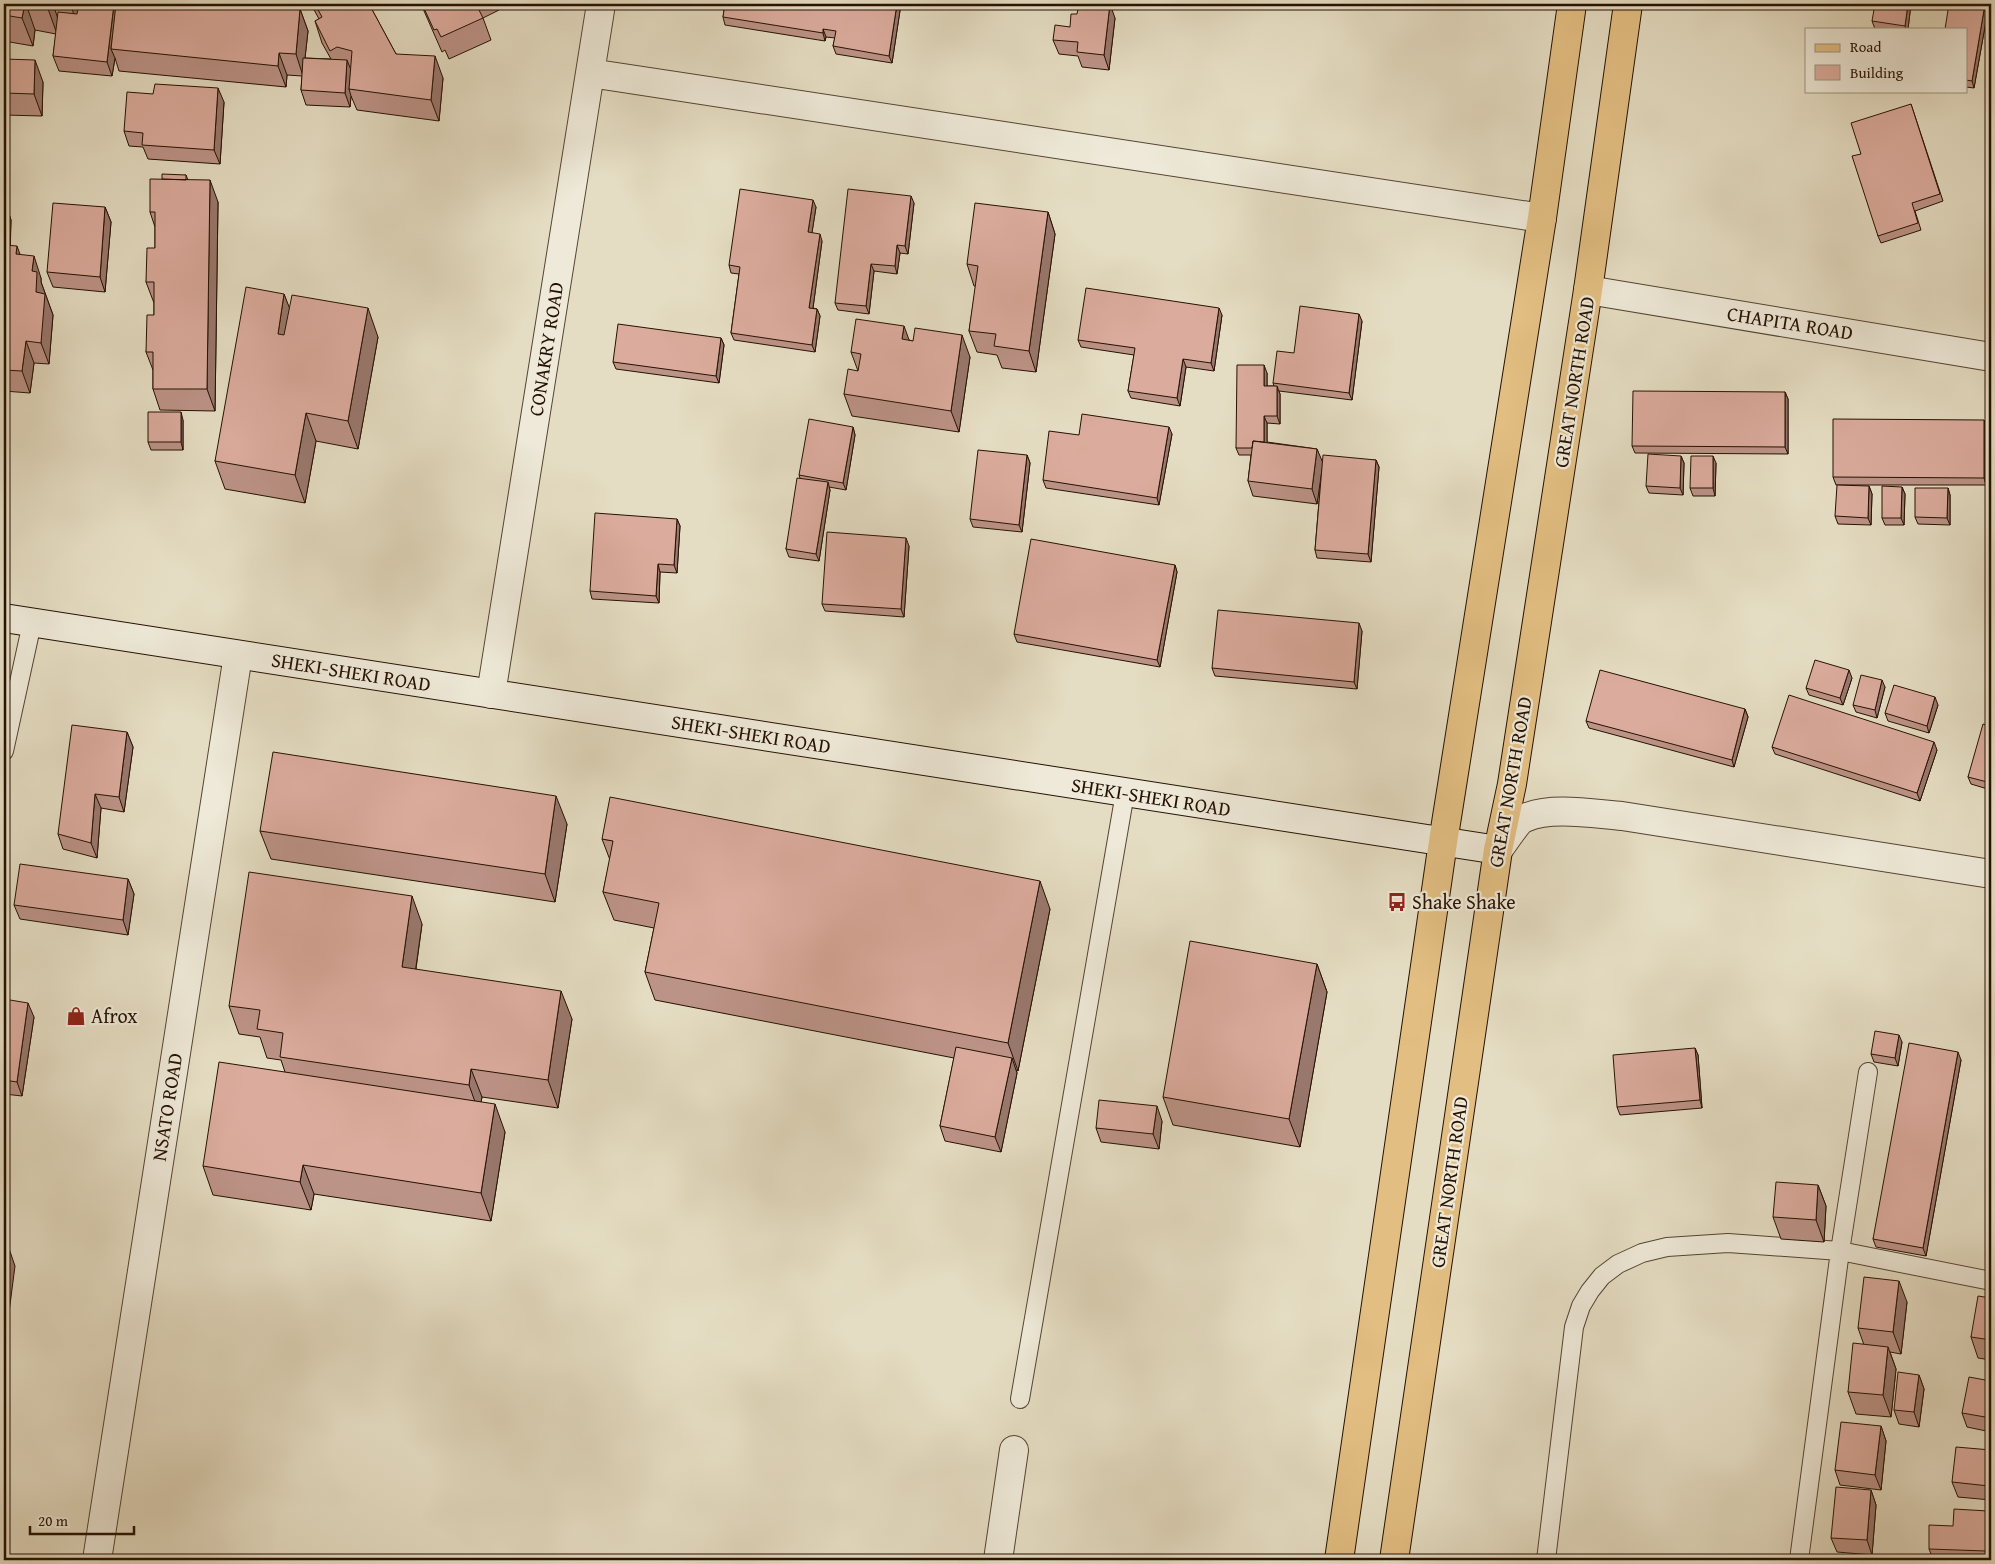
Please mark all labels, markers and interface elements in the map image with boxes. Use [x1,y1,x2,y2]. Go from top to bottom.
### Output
legend [1805,28,1968,92]
text: Road [1850,36,1881,57]
text: Building [1850,62,1904,83]
street label: CONAKRY ROAD [521,280,570,418]
street label: GREAT NORTH ROAD [1546,294,1601,470]
street label: CHAPITA ROAD [1725,298,1855,347]
street label: SHEKI-SHEKI ROAD [269,645,433,698]
street label: GREAT NORTH ROAD [1480,694,1539,870]
street label: SHEKI-SHEKI ROAD [669,707,833,760]
street label: SHEKI-SHEKI ROAD [1069,770,1233,823]
place label: Shake Shake [1412,887,1516,916]
bus stop icon: Shake Shake [1386,891,1408,913]
place label: Afrox [91,1001,138,1030]
shop icon: Afrox [65,1005,87,1027]
street label: NSATO ROAD [144,1051,189,1163]
street label: GREAT NORTH ROAD [1422,1094,1475,1269]
scale bar [30,1504,134,1536]
text: 20 m [38,1510,69,1531]

